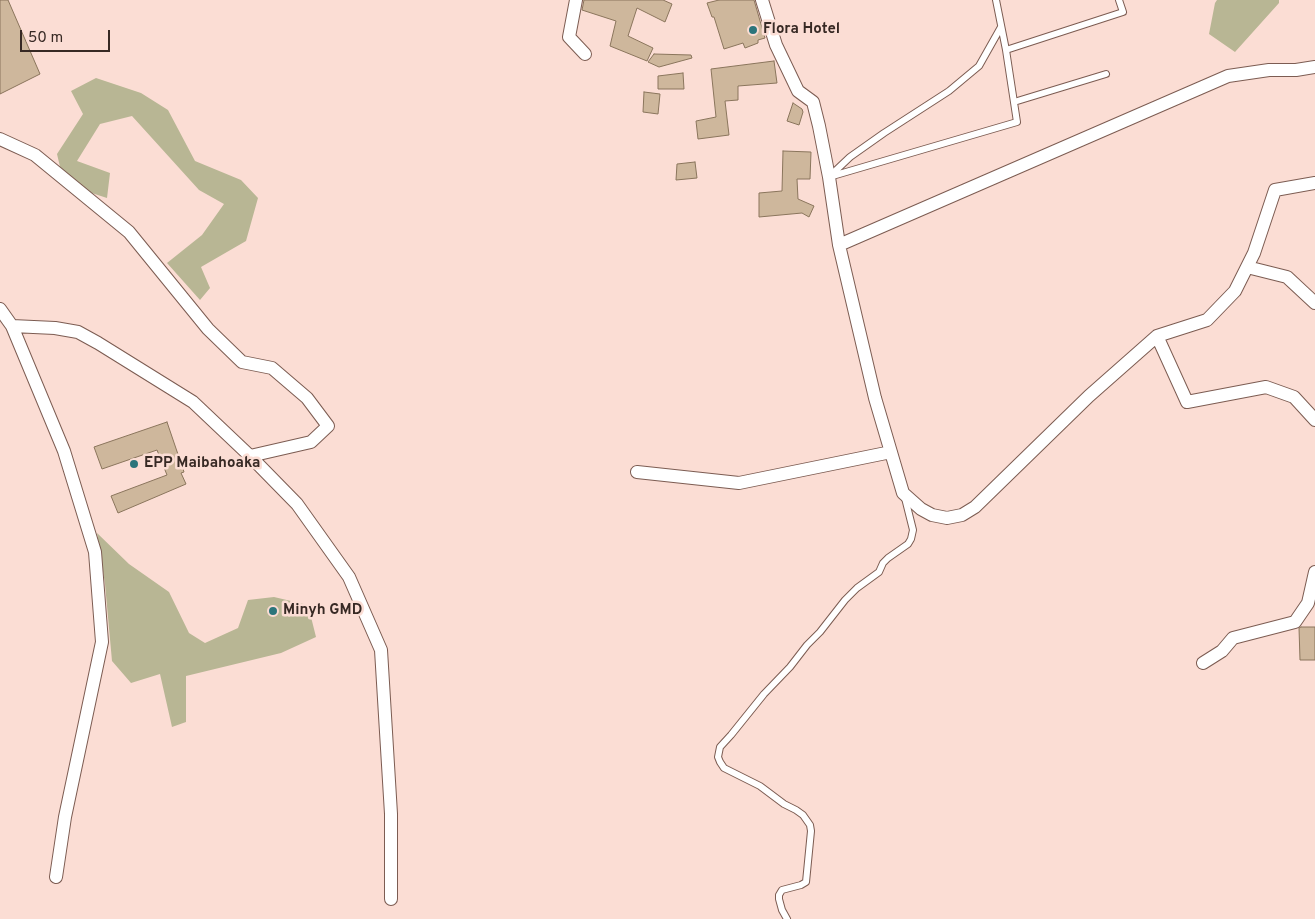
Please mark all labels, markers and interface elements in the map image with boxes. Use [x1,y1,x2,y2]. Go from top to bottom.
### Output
scale bar [22,20,112,52]
place label: Flora Hotel [763,21,840,39]
marker: Flora Hotel [747,24,759,36]
text: 50 m [28,29,63,48]
place label: EPP Maibahoaka [144,455,260,473]
marker: EPP Maibahoaka [128,458,140,470]
place label: Minyh GMD [283,602,362,620]
marker: Minyh GMD [267,605,279,617]

